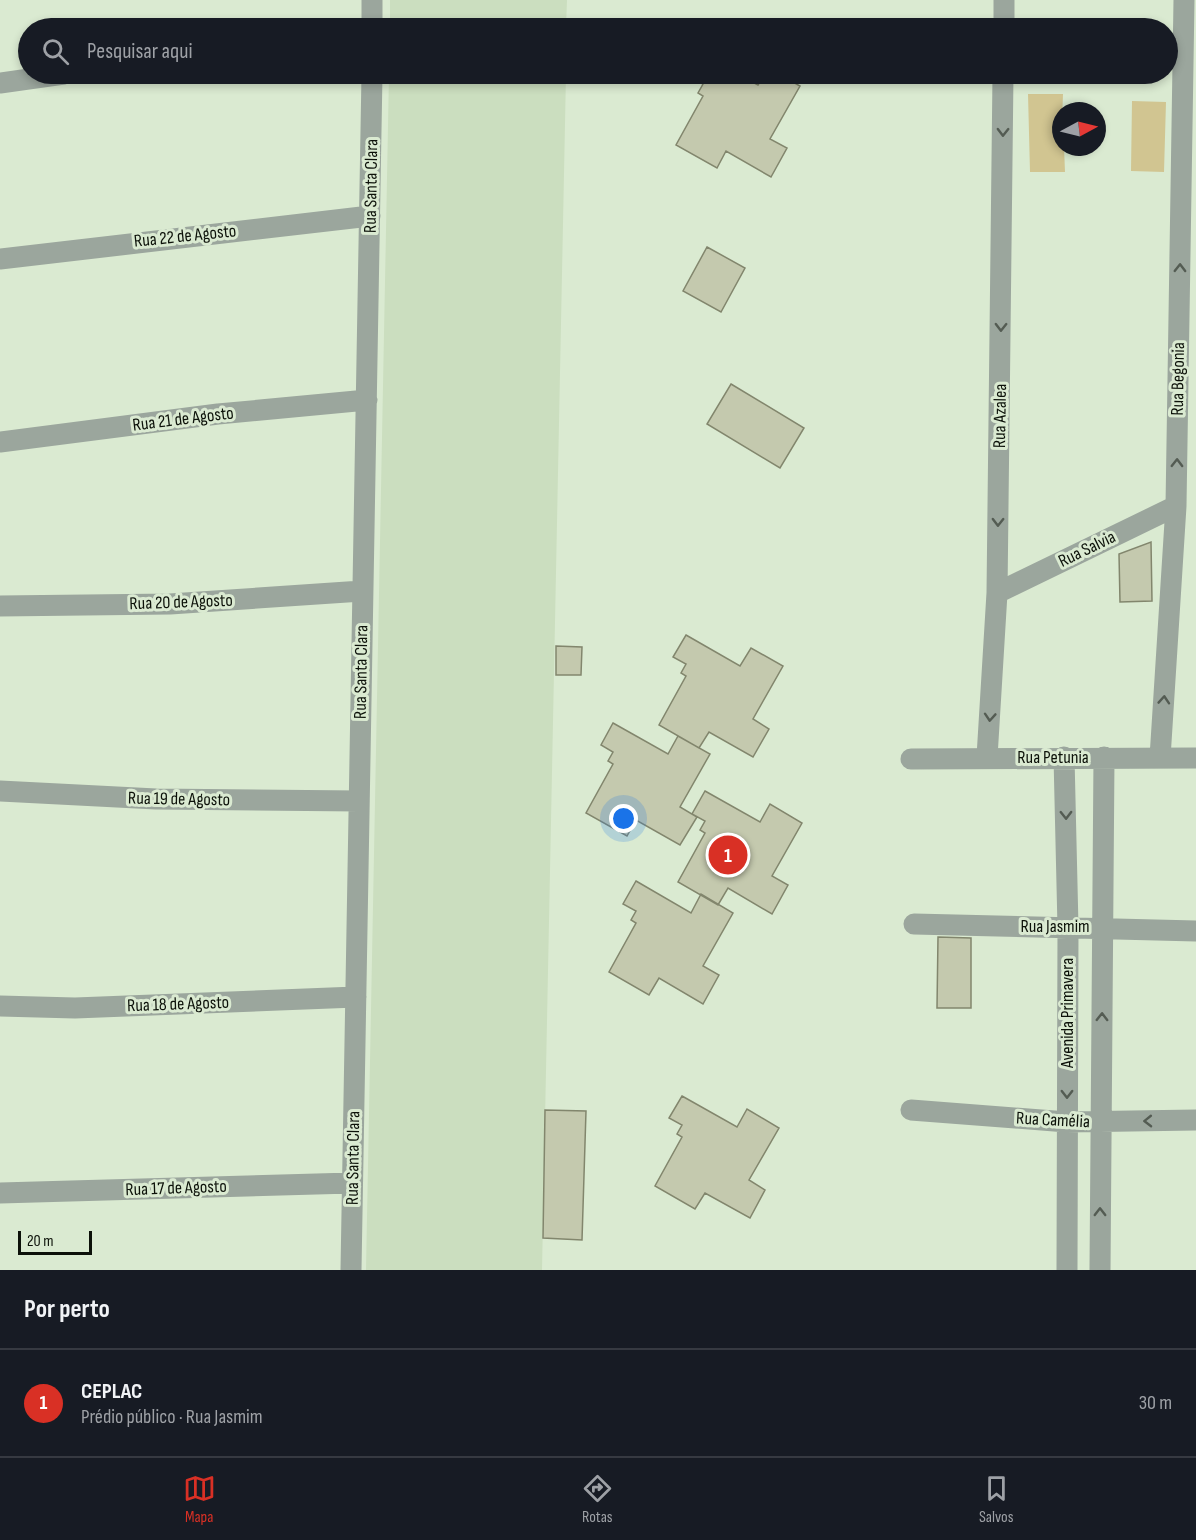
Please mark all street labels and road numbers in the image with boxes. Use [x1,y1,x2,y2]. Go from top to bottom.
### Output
street label: Rua Santa Clara [360,139,382,233]
street label: Rua 22 de Agosto [133,220,237,252]
street label: Rua Begonia [1167,342,1189,416]
street label: Rua Azalea [989,384,1011,448]
street label: Rua 21 de Agosto [131,402,235,436]
street label: Rua Salvia [1055,526,1119,572]
street label: Rua 20 de Agosto [129,590,233,614]
street label: Rua Santa Clara [350,625,372,719]
street label: Rua Petunia [1017,747,1089,768]
street label: Rua 19 de Agosto [128,788,230,810]
street label: Rua Jasmim [1020,916,1090,937]
street label: Avenida Primavera [1057,958,1078,1069]
street label: Rua 18 de Agosto [127,992,229,1016]
street label: Rua Camélia [1016,1108,1090,1132]
street label: Rua Santa Clara [342,1111,364,1205]
street label: Rua 17 de Agosto [125,1176,227,1200]

